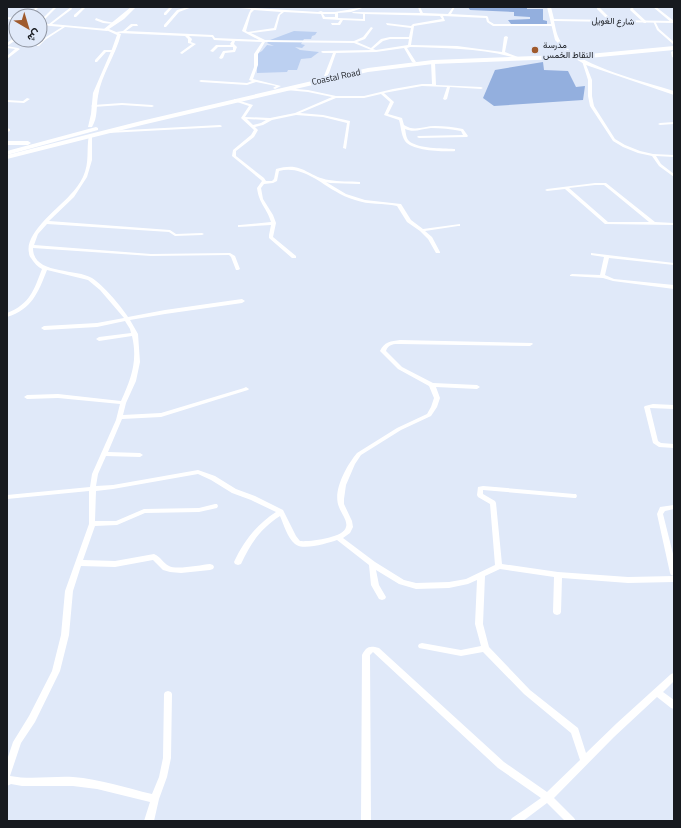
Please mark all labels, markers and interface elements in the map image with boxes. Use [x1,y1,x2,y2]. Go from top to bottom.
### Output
north arrow [8,8,48,48]
street label: شارع الغويل [591,13,635,28]
text: ش [24,26,44,46]
place label: مدرسة النقاط الخمس [543,38,593,61]
marker: مدرسة النقاط الخمس [530,45,540,55]
street label: Coastal Road [310,65,362,88]

